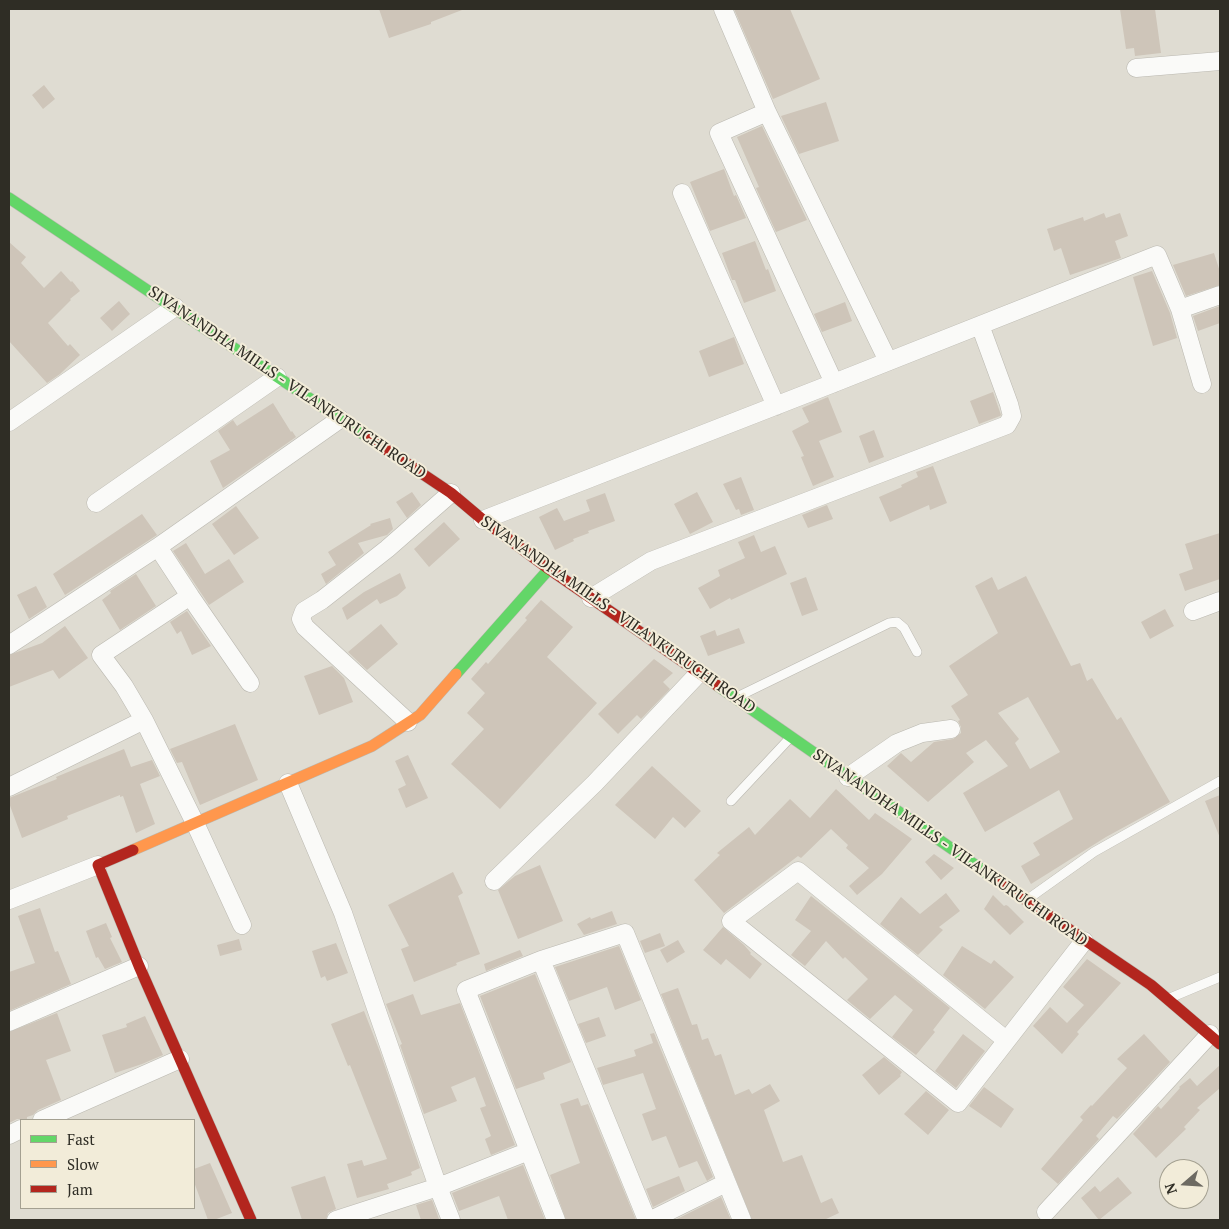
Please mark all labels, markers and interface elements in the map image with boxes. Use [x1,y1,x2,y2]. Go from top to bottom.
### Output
street label: SIVANANDHA MILLS - VILANKURUCHI ROAD [144,282,430,484]
street label: SIVANANDHA MILLS - VILANKURUCHI ROAD [477,512,759,718]
street label: SIVANANDHA MILLS - VILANKURUCHI ROAD [809,745,1091,951]
legend [20,1119,195,1209]
text: Fast [67,1129,95,1149]
text: Slow [67,1154,99,1174]
north arrow [1159,1159,1209,1209]
text: Jam [67,1179,93,1199]
text: N [1160,1181,1181,1197]

